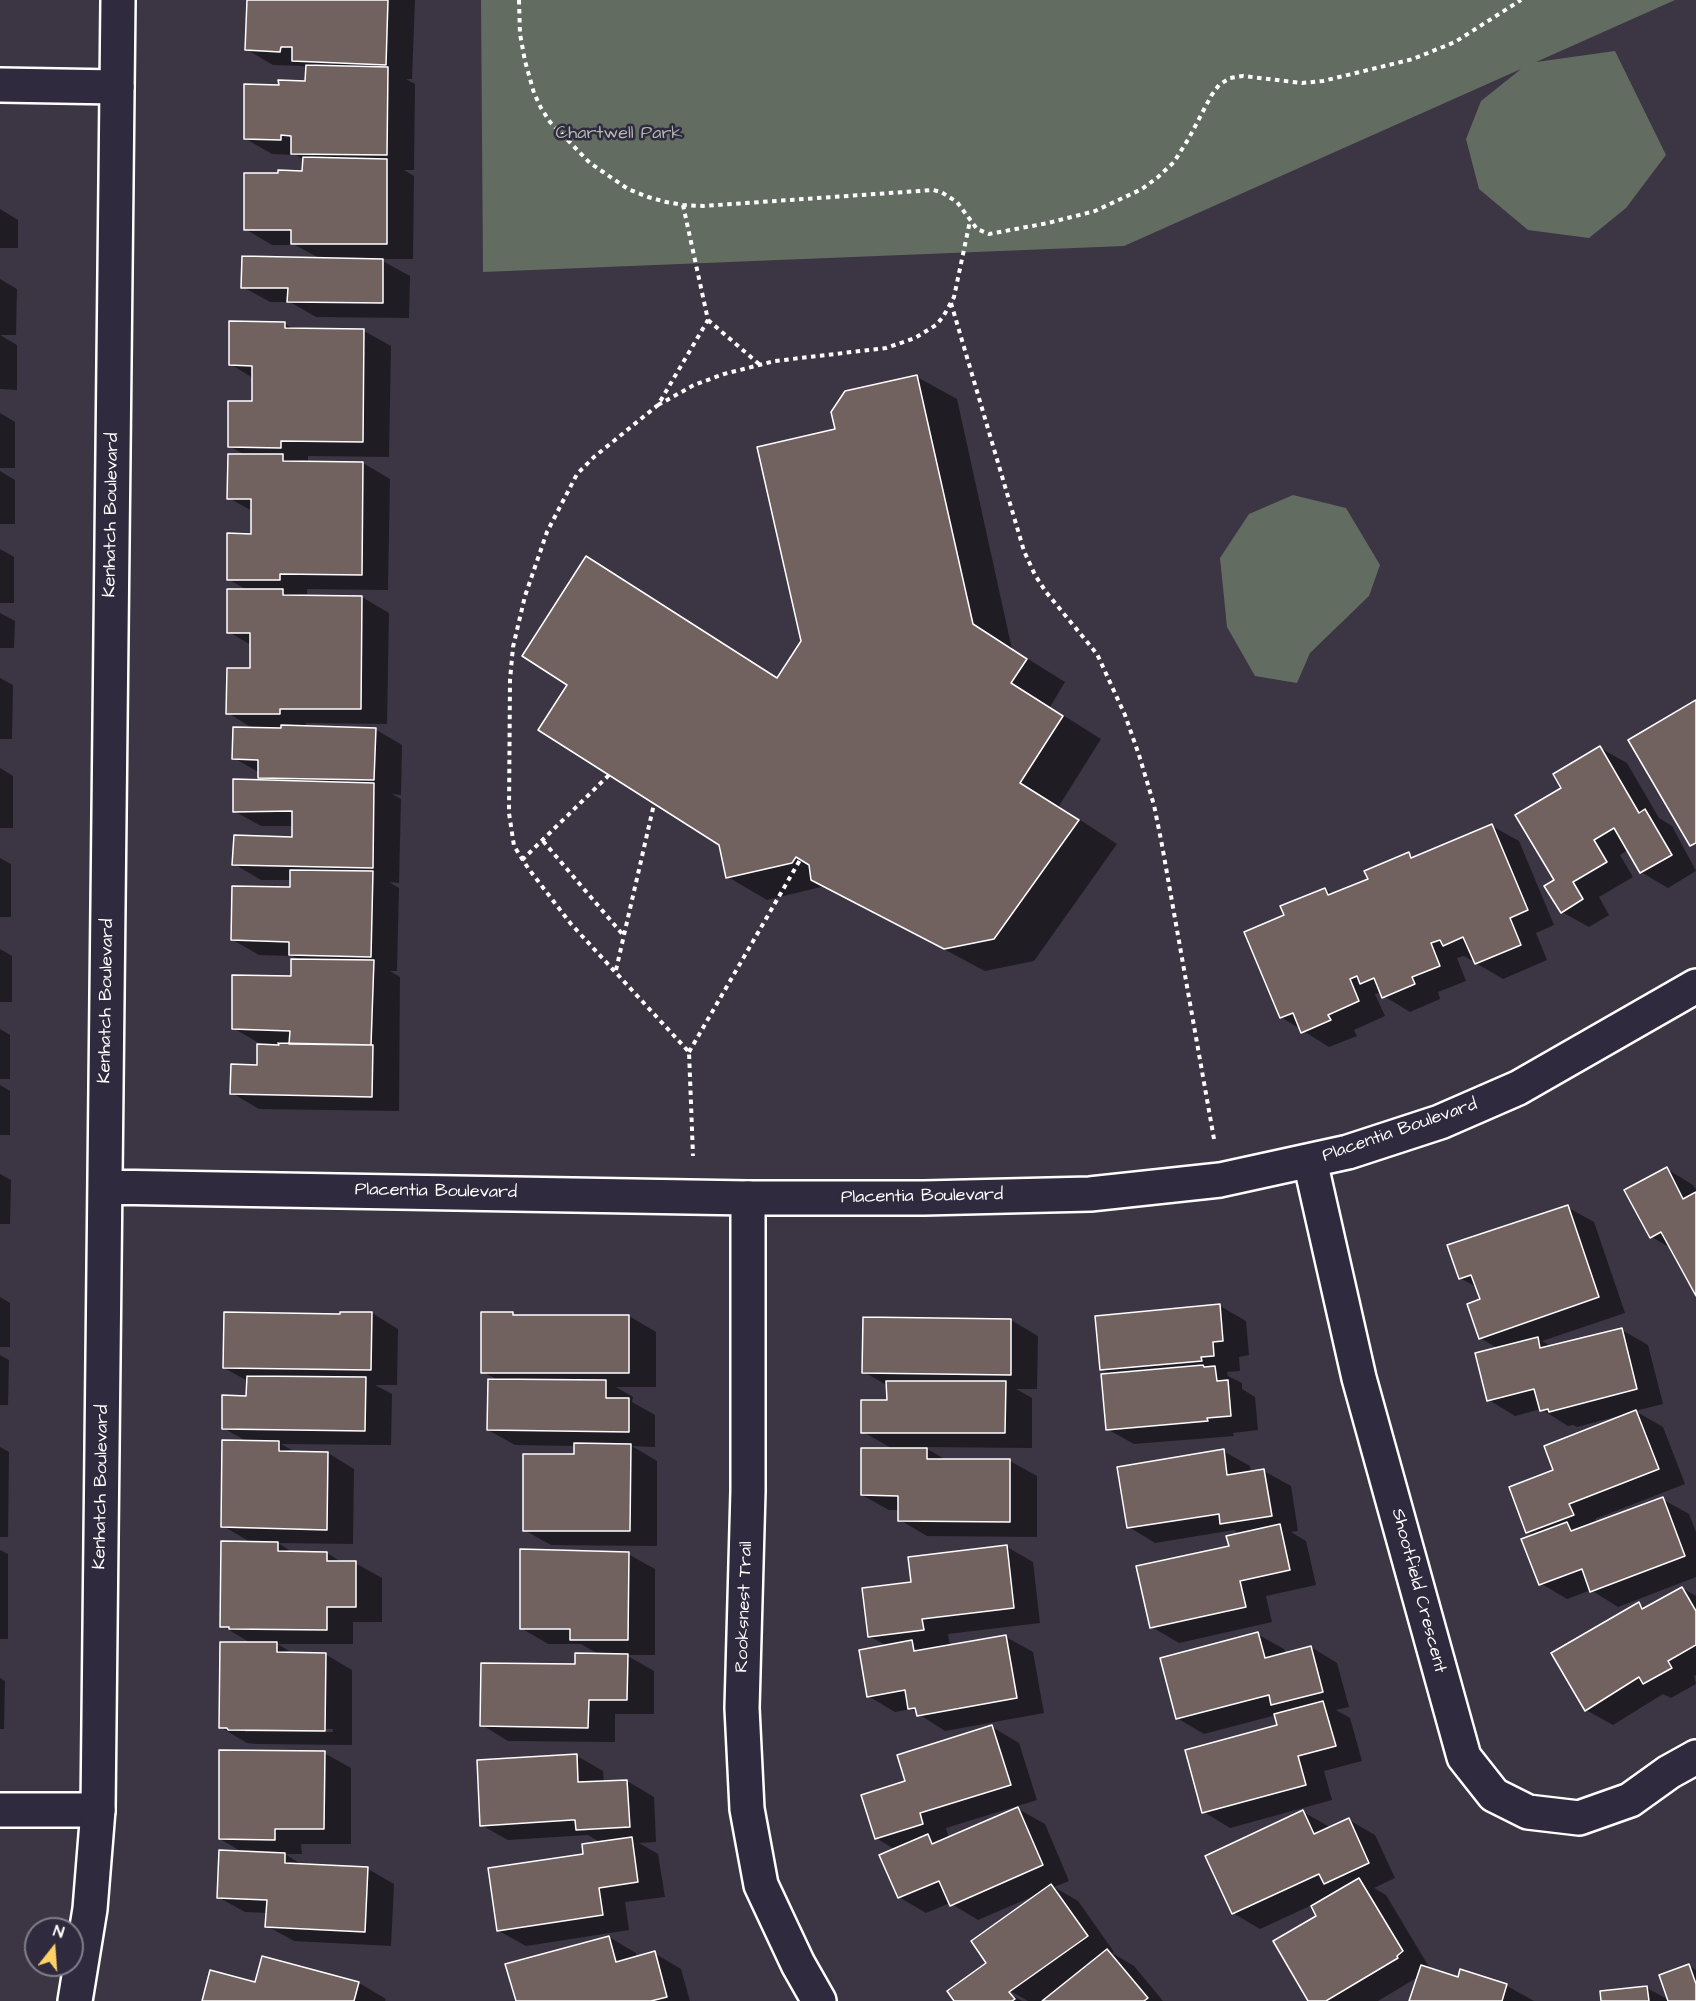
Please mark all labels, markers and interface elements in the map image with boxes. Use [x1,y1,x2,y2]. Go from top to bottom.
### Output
park label: Chartwell Park [556,123,682,145]
street label: Kenhatch Boulevard [100,432,124,598]
street label: Kenhatch Boulevard [95,918,119,1084]
street label: Placentia Boulevard [1320,1094,1480,1168]
street label: Placentia Boulevard [355,1180,517,1204]
street label: Placentia Boulevard [841,1185,1003,1209]
street label: Kenhatch Boulevard [90,1404,114,1570]
street label: Shootfield Crescent [1386,1506,1450,1676]
street label: Rooksnest Trail [732,1541,758,1673]
north arrow [24,1917,84,1977]
text: N [51,1920,67,1944]

